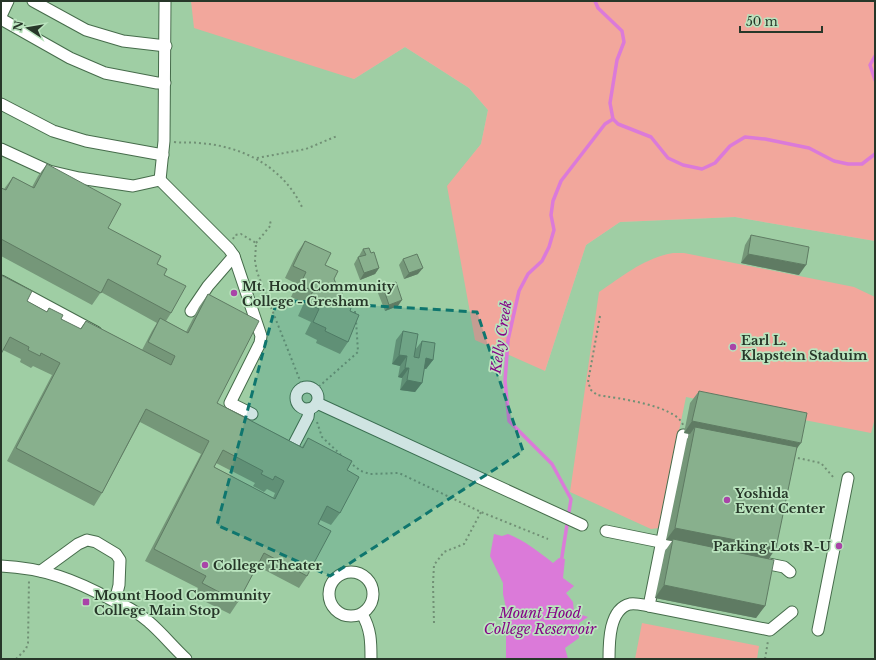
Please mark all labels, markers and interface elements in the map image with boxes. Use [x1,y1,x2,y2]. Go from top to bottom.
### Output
north arrow [8,8,48,48]
scale bar [740,8,822,34]
text: 50 m [746,14,778,29]
text: N [10,19,26,32]
place label: Mt. Hood Community College - Gresham [242,278,395,310]
marker: Mt. Hood Community College - Gresham [229,288,239,298]
water label: Kelly Creek [486,299,516,376]
place label: Earl L. Klapstein Staduim [741,332,868,364]
marker: Earl L. Klapstein Staduim [728,342,738,352]
place label: Yoshida Event Center [734,485,825,517]
marker: Yoshida Event Center [722,495,732,505]
place label: Parking Lots R-U [713,538,832,555]
marker: Parking Lots R-U [834,541,844,551]
place label: College Theater [213,557,322,574]
marker: College Theater [200,560,210,570]
place label: Mount Hood Community College Main Stop [94,587,271,619]
marker: Mount Hood Community College Main Stop [81,597,91,607]
water label: Mount Hood College Reservoir [484,604,597,638]

